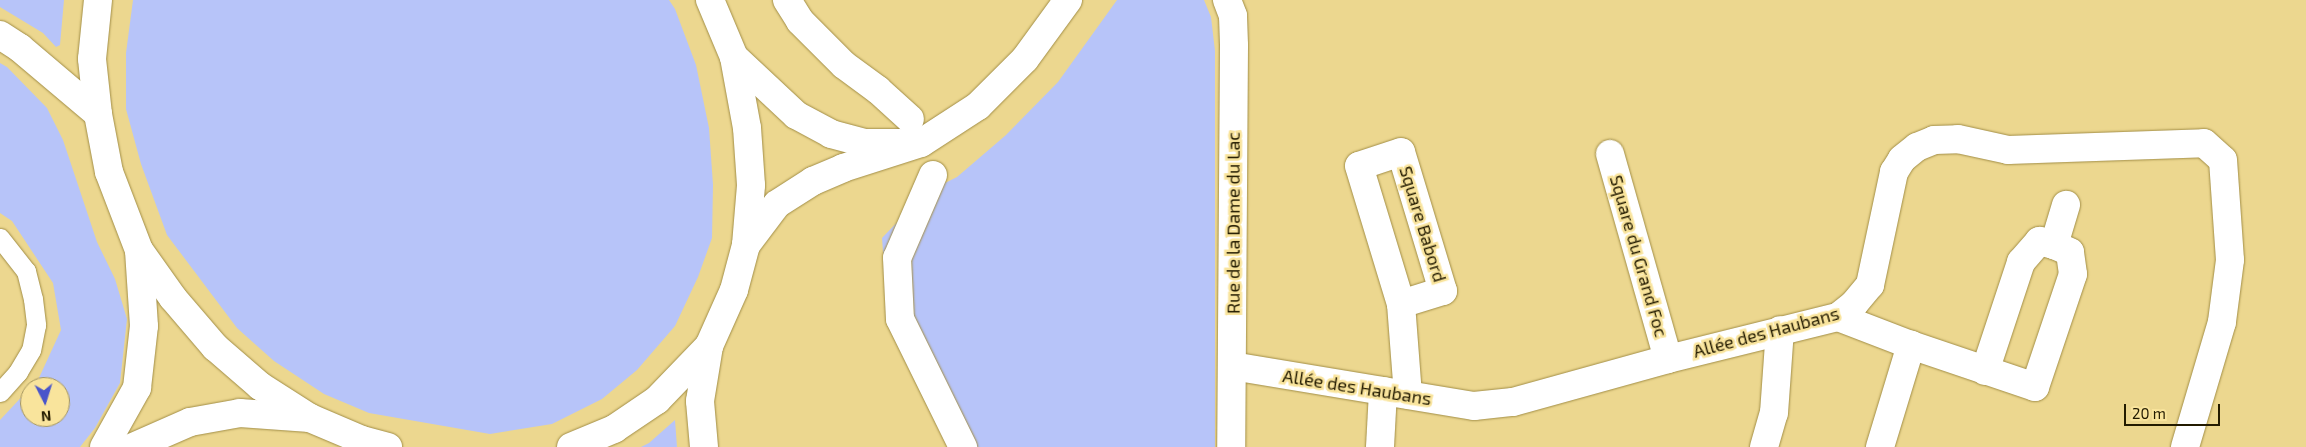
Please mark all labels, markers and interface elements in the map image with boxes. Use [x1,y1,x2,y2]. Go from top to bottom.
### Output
street label: Rue de la Dame du Lac [1222,132,1244,314]
street label: Square Babord [1395,163,1451,285]
street label: Square du Grand Foc [1606,173,1672,339]
street label: Allée des Haubans [1691,302,1841,362]
street label: Allée des Haubans [1281,365,1433,409]
north arrow [20,377,70,427]
scale bar [2126,394,2222,426]
text: 20 m [2132,404,2166,422]
text: N [40,408,52,425]

